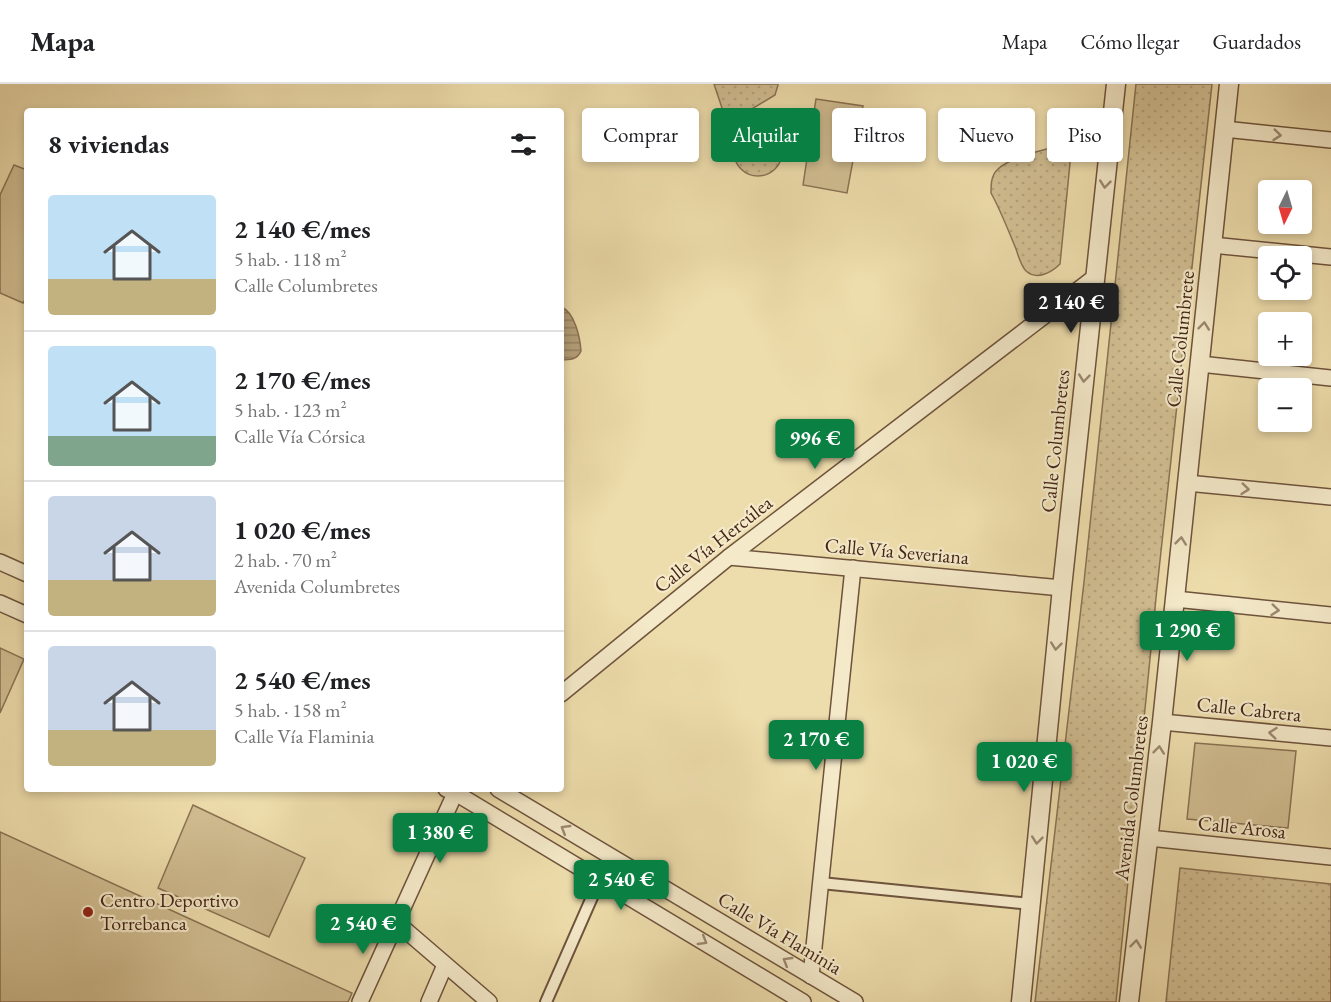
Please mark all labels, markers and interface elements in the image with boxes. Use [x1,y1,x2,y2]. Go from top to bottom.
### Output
text: Mapa [30,23,95,59]
text: Mapa [1002,28,1047,55]
text: Cómo llegar [1080,28,1179,55]
text: Guardados [1212,28,1301,55]
chip: Comprar [582,108,699,162]
chip: Alquilar [711,108,820,162]
chip: Filtros [832,108,926,162]
chip: Nuevo [938,108,1035,162]
chip: Piso [1047,108,1123,162]
text: 8 viviendas [48,127,169,161]
icon: filters [507,128,540,161]
one-way arrow [1273,128,1282,141]
one-way arrow [1099,179,1112,188]
north arrow [1258,180,1312,234]
map controls [1258,180,1312,432]
text: 2 140 €/mes [234,212,371,246]
icon: home [96,219,168,291]
text: 5 hab. · 118 m² [234,246,347,272]
button: locate [1258,246,1312,300]
street label: Calle Columbrete [1160,269,1200,409]
text: Calle Columbretes [234,272,378,298]
pin: 2 140 € [1016,283,1126,334]
text: 2 140 € [1038,289,1104,315]
button: + [1258,312,1312,366]
one-way arrow [1197,321,1209,331]
text: 2 170 €/mes [234,363,371,397]
street label: Calle Columbretes [1035,368,1075,514]
icon: home [96,370,168,442]
one-way arrow [1078,373,1091,382]
button: − [1258,378,1312,432]
text: 5 hab. · 123 m² [234,397,347,423]
pin: 996 € [773,419,857,470]
text: Calle Vía Córsica [234,423,365,449]
text: 996 € [789,425,841,451]
one-way arrow [1241,482,1250,494]
street label: Calle Vía Hercúlea [648,490,778,598]
text: 1 020 €/mes [234,513,371,547]
icon: home [96,520,168,592]
street label: Calle Vía Severiana [824,532,970,570]
one-way arrow [1174,536,1187,545]
text: 2 hab. · 70 m² [234,547,337,573]
text: Avenida Columbretes [234,573,400,599]
one-way arrow [1271,603,1280,615]
pin: 1 290 € [1132,611,1242,662]
text: 1 290 € [1154,617,1220,643]
one-way arrow [1050,641,1063,650]
text: 2 540 €/mes [234,663,371,697]
icon: home [96,670,168,742]
street label: Calle Cabrera [1195,691,1303,727]
text: 5 hab. · 158 m² [234,697,347,723]
street label: Avenida Columbretes [1108,714,1154,883]
pin: 2 170 € [761,720,871,771]
text: Calle Vía Flaminia [234,723,374,749]
text: 2 170 € [783,726,849,752]
one-way arrow [1268,727,1277,740]
pin: 1 020 € [969,742,1079,793]
one-way arrow [1152,746,1165,755]
text: 1 020 € [991,748,1057,774]
street label: Calle Arosa [1197,809,1287,845]
pin: 1 380 € [385,813,495,864]
text: 1 380 € [407,819,473,845]
one-way arrow [561,825,571,837]
one-way arrow [1031,835,1044,844]
pin: 2 540 € [566,860,676,911]
text: 2 540 € [588,866,654,892]
street label: Calle Vía Flaminia [713,886,847,980]
place label: Centro Deportivo Torrebanca [100,887,239,936]
pin: 2 540 € [308,904,418,955]
marker: Centro Deportivo Torrebanca [81,905,95,919]
text: 2 540 € [330,910,396,936]
one-way arrow [697,934,707,945]
one-way arrow [1129,939,1142,949]
one-way arrow [783,957,793,969]

